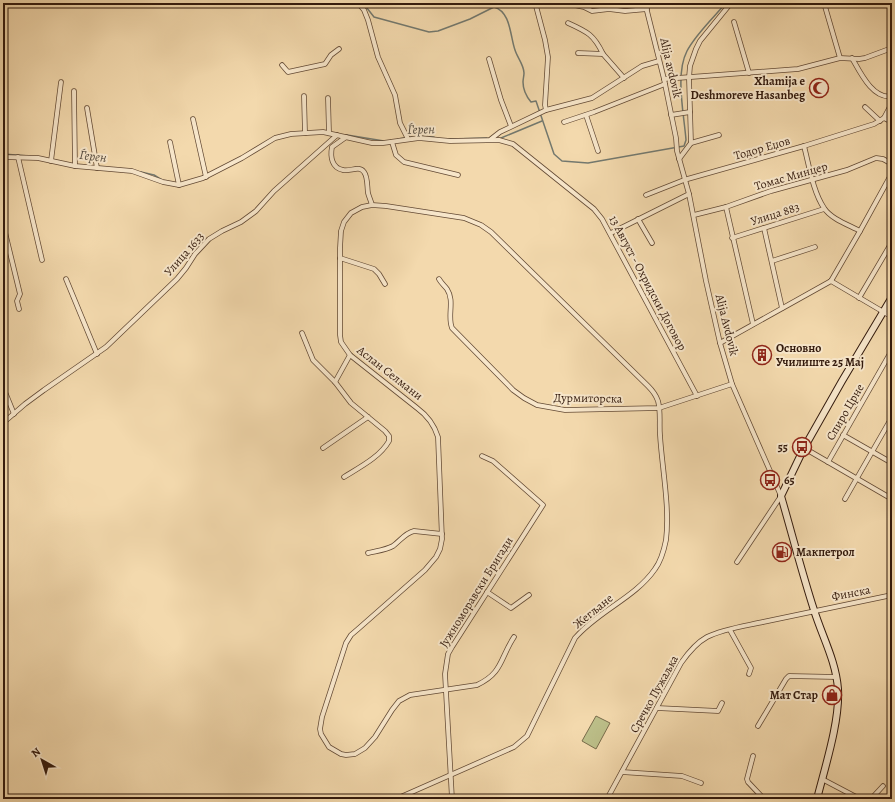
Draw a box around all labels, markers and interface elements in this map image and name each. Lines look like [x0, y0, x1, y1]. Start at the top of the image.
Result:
street label: Alija avdovik [656, 35, 686, 100]
place label: Xhamija e Deshmoreve Hasanbeg [690, 73, 806, 103]
mosque icon: Xhamija e Deshmoreve Hasanbeg [808, 77, 830, 99]
water label: Ѓерен [407, 120, 435, 138]
street label: Тодор Еџов [732, 132, 792, 164]
water label: Ѓерен [78, 146, 108, 166]
street label: Томас Минцер [752, 158, 830, 194]
street label: Улица 883 [749, 199, 801, 229]
street label: 13 Август - Охридски Договор [606, 213, 690, 353]
street label: Улица 1633 [160, 229, 208, 279]
street label: Alija Avdovik [711, 292, 742, 357]
place label: Основно Училиште 25 Мај [776, 340, 864, 370]
street label: Аслан Селмани [353, 342, 426, 404]
building icon: Основно Училиште 25 Мај [751, 344, 773, 366]
street label: Спиро Црне [822, 381, 868, 443]
street label: Дурмиторска [553, 389, 623, 407]
bus stop icon: 55 [791, 436, 813, 458]
place label: 55 [778, 439, 788, 455]
bus stop icon: 65 [759, 469, 781, 491]
place label: 65 [784, 472, 795, 488]
street label: Јужноморавски Бригади [435, 534, 517, 650]
fuel station icon: Макпетрол [771, 541, 793, 563]
place label: Макпетрол [796, 544, 855, 560]
street label: Финска [830, 581, 872, 605]
street label: Жегљане [570, 590, 616, 632]
street label: Сречко Пужаљка [626, 652, 682, 736]
shop icon: Мат Стар [821, 684, 843, 706]
place label: Мат Стар [770, 687, 819, 703]
north arrow [22, 740, 62, 780]
text: N [28, 744, 44, 761]

